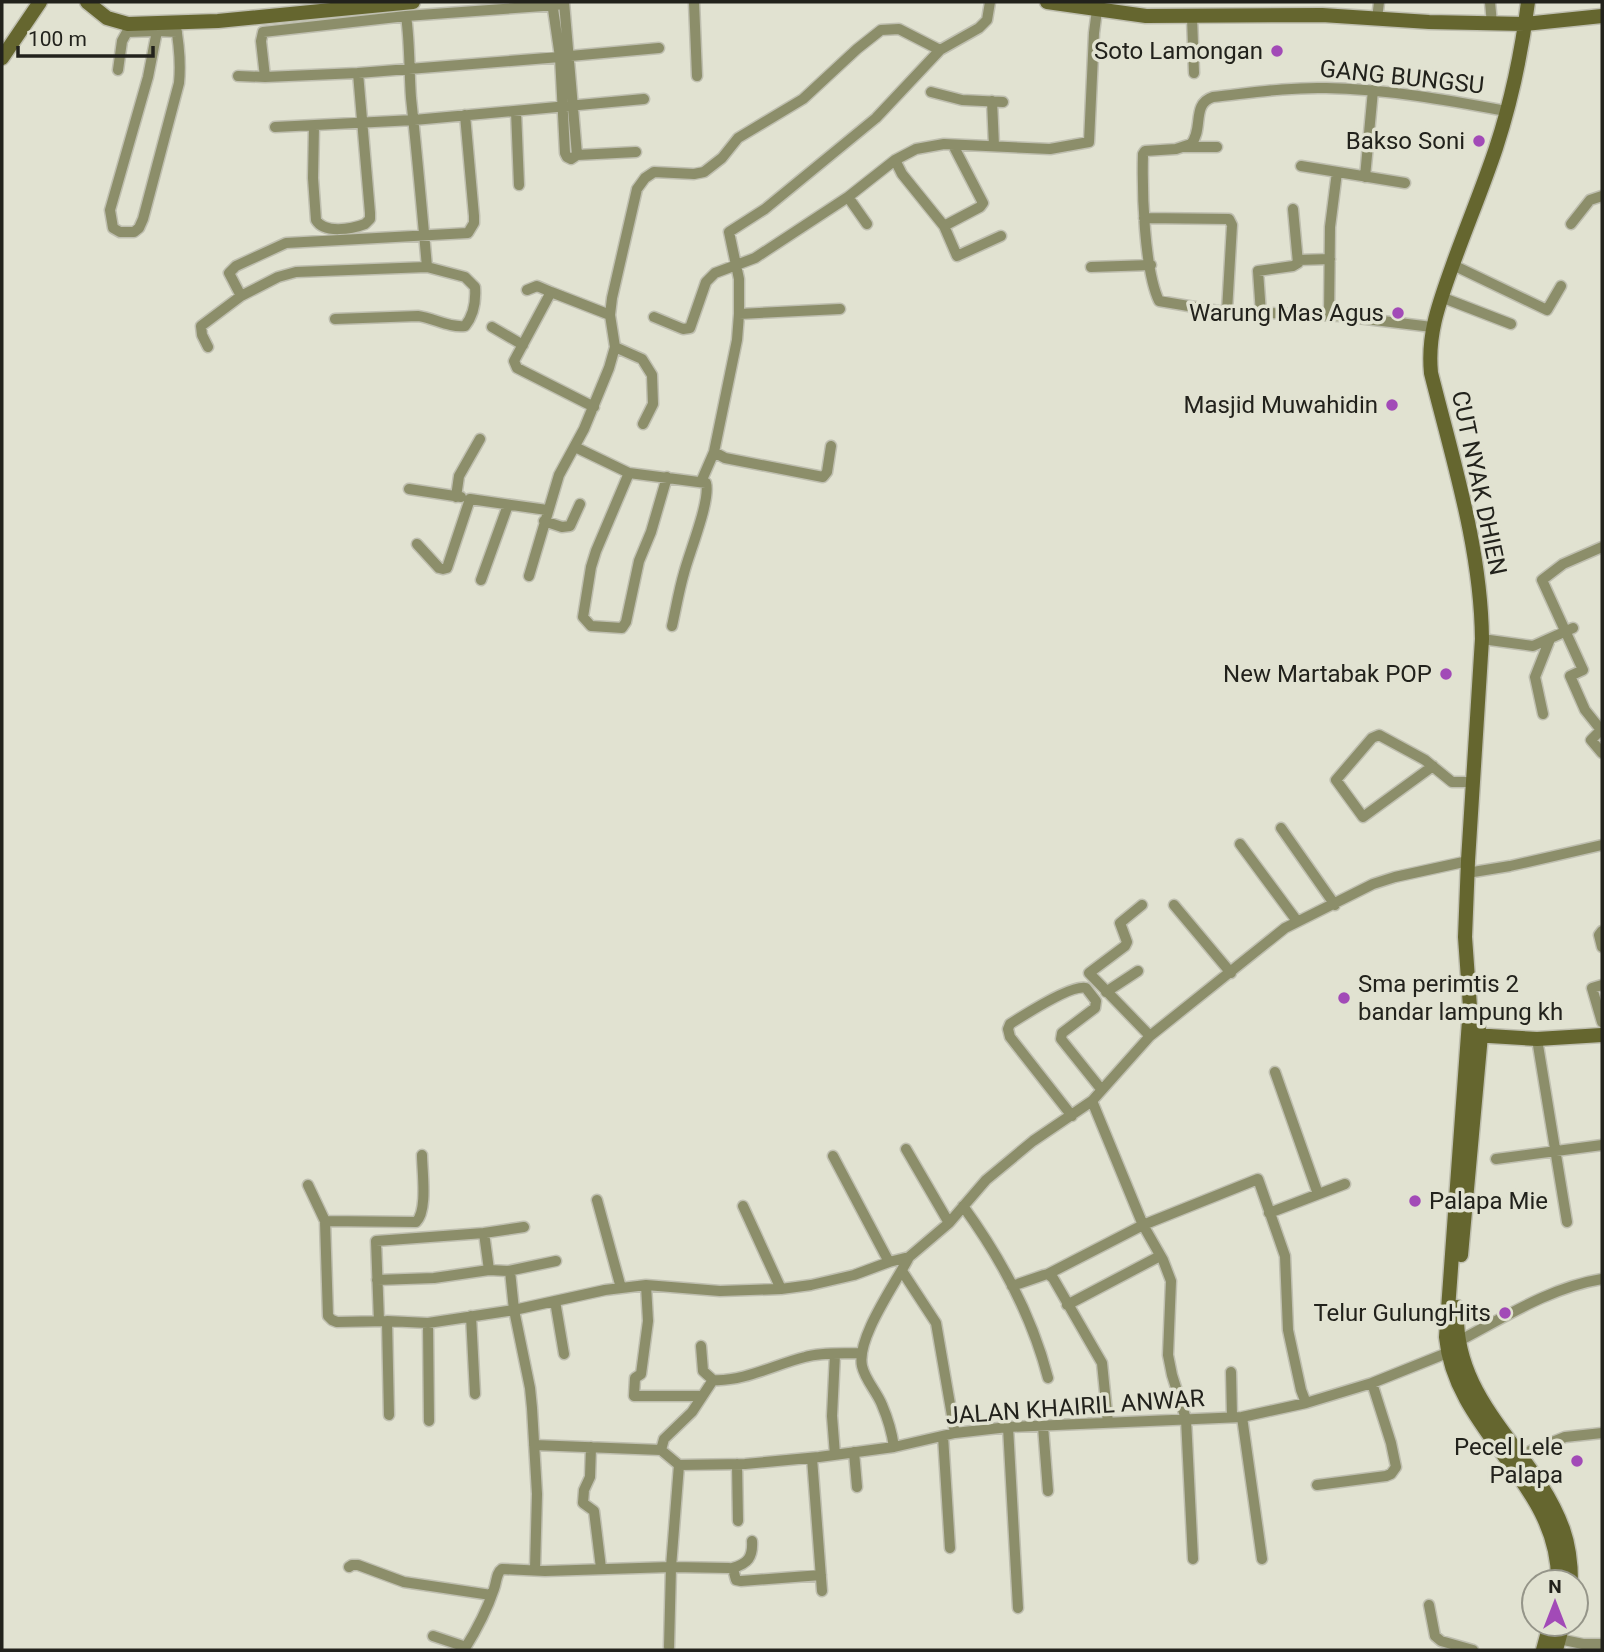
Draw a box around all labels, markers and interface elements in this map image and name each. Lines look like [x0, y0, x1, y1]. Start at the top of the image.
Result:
scale bar [18, 14, 152, 58]
text: 100 m [28, 27, 87, 51]
place label: Soto Lamongan [1094, 37, 1263, 65]
marker: Soto Lamongan [1269, 43, 1285, 59]
street label: GANG BUNGSU [1318, 54, 1486, 100]
place label: Bakso Soni [1346, 127, 1465, 155]
marker: Bakso Soni [1471, 133, 1487, 149]
place label: Warung Mas Agus [1189, 299, 1384, 327]
marker: Warung Mas Agus [1390, 305, 1406, 321]
street label: CUT NYAK DHIEN [1446, 388, 1512, 578]
place label: Masjid Muwahidin [1184, 391, 1378, 419]
marker: Masjid Muwahidin [1384, 397, 1400, 413]
place label: New Martabak POP [1223, 660, 1432, 688]
marker: New Martabak POP [1438, 666, 1454, 682]
place label: Sma perimtis 2 bandar lampung kh [1358, 970, 1563, 1026]
marker: Sma perimtis 2 bandar lampung kh [1336, 990, 1352, 1006]
place label: Palapa Mie [1429, 1187, 1548, 1215]
marker: Palapa Mie [1407, 1193, 1423, 1209]
place label: Telur GulungHits [1313, 1299, 1491, 1327]
marker: Telur GulungHits [1497, 1305, 1513, 1321]
street label: JALAN KHAIRIL ANWAR [945, 1384, 1206, 1430]
place label: Pecel Lele Palapa [1454, 1433, 1563, 1489]
marker: Pecel Lele Palapa [1569, 1453, 1585, 1469]
north arrow [1520, 1568, 1590, 1638]
text: N [1548, 1575, 1562, 1598]

